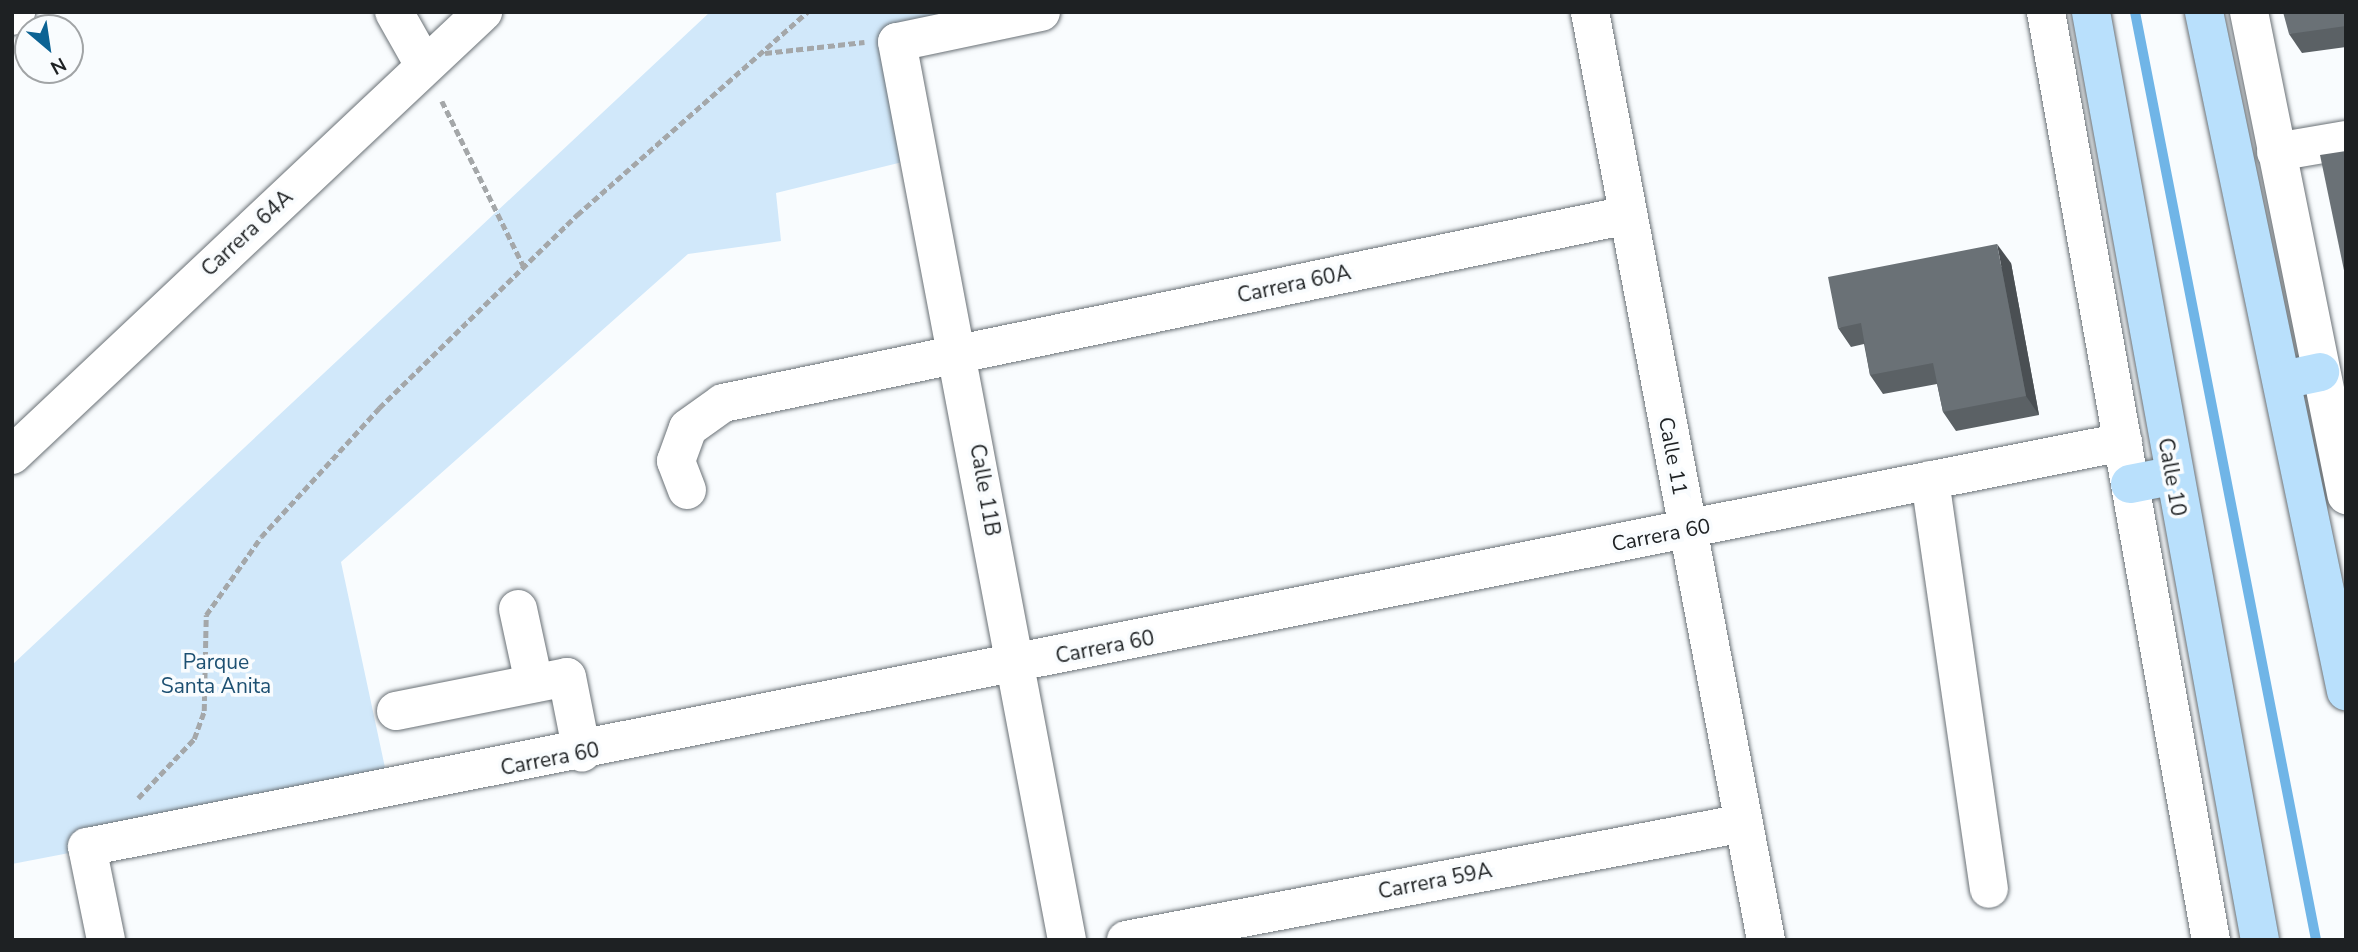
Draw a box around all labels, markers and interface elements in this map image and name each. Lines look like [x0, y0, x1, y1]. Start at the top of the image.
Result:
north arrow [14, 14, 84, 84]
text: N [46, 51, 71, 80]
street label: Carrera 64A [196, 184, 298, 282]
street label: Carrera 60A [1235, 260, 1353, 308]
street label: Calle 11 [1653, 415, 1693, 497]
street label: Calle 10 [2153, 436, 2191, 518]
street label: Calle 11B [964, 442, 1006, 538]
street label: Carrera 60 [1609, 513, 1713, 557]
street label: Carrera 60 [1053, 625, 1157, 669]
park label: Parque Santa Anita [161, 649, 271, 699]
street label: Carrera 60 [498, 737, 602, 781]
street label: Carrera 59A [1376, 858, 1494, 904]

